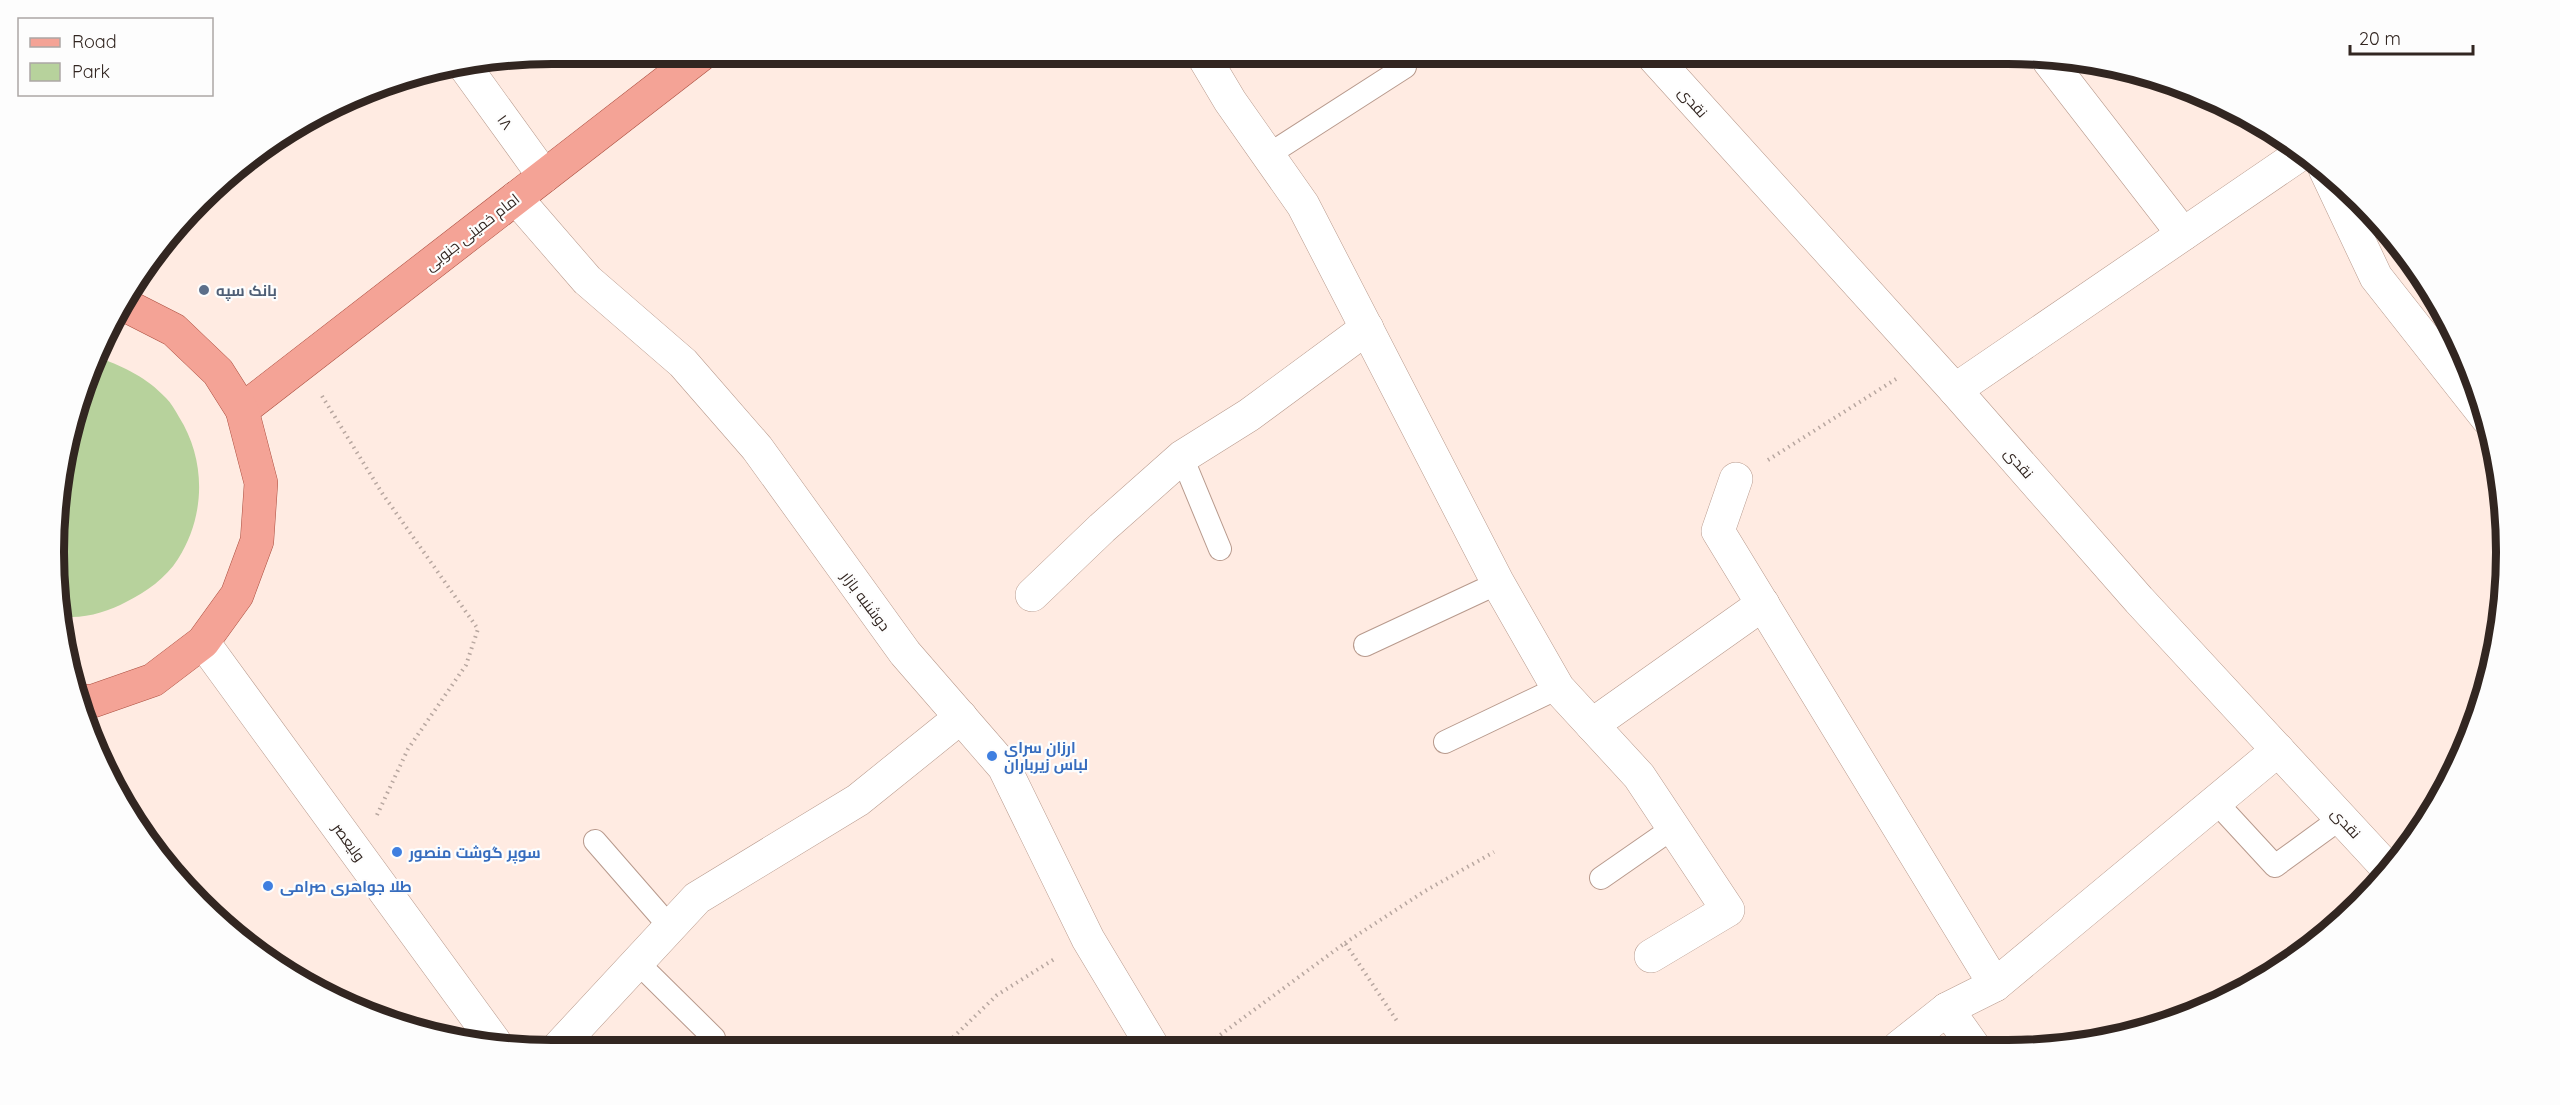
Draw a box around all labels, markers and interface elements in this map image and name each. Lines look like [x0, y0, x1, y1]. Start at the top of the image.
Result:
legend [18, 18, 213, 96]
scale bar [2350, 18, 2473, 56]
text: 20 m [2359, 27, 2401, 50]
text: Road [72, 30, 117, 53]
text: Park [72, 60, 110, 83]
street label: نقدی [1673, 83, 1712, 122]
street label: ۱۸ [493, 111, 517, 133]
street label: امام خمینی جنوبی [421, 189, 524, 276]
place label: بانک سپه [216, 281, 277, 301]
marker: بانک سپه [197, 283, 211, 297]
street label: نقدی [2000, 444, 2038, 483]
street label: دوشنبه بازار [837, 567, 895, 635]
place label: ارزان سرای لباس زیرباران [1004, 738, 1088, 774]
marker: ارزان سرای لباس زیرباران [985, 749, 999, 763]
street label: نقدی [2326, 804, 2365, 843]
street label: ولیعصر [328, 818, 369, 865]
place label: سوپر گوشت منصور [408, 843, 541, 864]
marker: سوپر گوشت منصور [390, 845, 404, 859]
place label: طلا جواهری صرامی [280, 877, 412, 896]
marker: طلا جواهری صرامی [261, 879, 275, 893]

